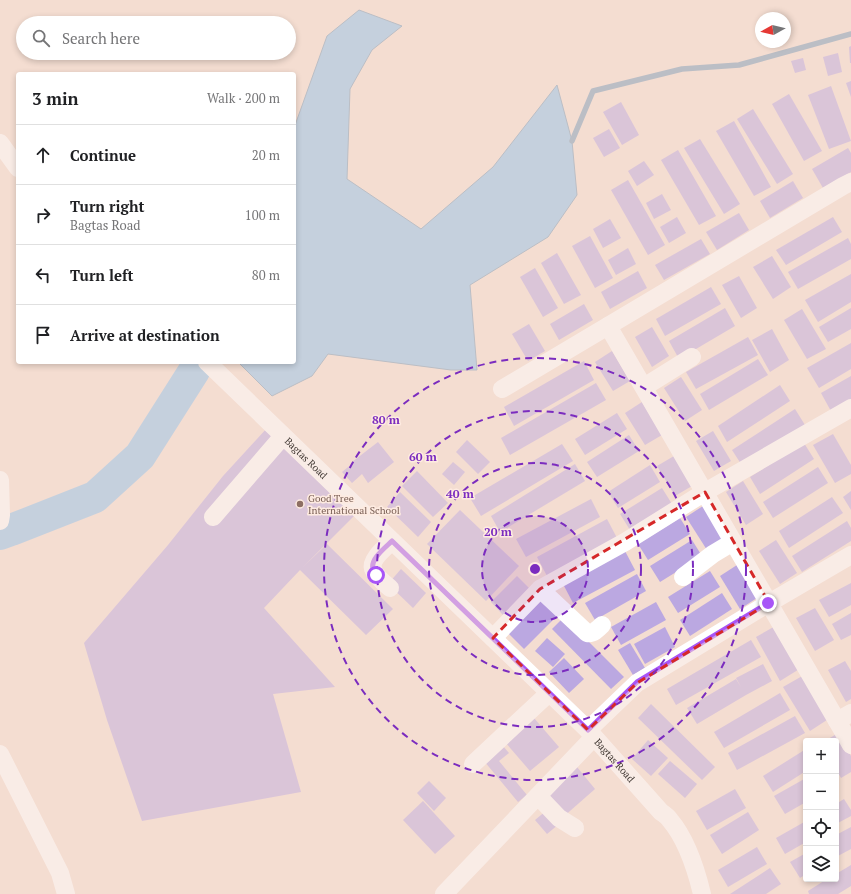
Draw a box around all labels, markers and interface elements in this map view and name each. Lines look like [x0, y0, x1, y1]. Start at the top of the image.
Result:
north arrow [755, 12, 791, 48]
search box [16, 16, 296, 60]
icon: search [30, 27, 52, 49]
text: Search here [62, 28, 140, 48]
text: 3 min [32, 87, 79, 110]
text: Walk · 200 m [207, 89, 280, 107]
icon: ahead [32, 144, 54, 166]
text: Continue [70, 145, 136, 165]
text: 20 m [252, 146, 280, 164]
text: Turn right [70, 196, 145, 216]
icon: right [32, 204, 54, 226]
text: 100 m [245, 206, 280, 224]
text: Bagtas Road [70, 216, 141, 234]
icon: left [32, 264, 54, 286]
text: Turn left [70, 265, 134, 285]
text: 80 m [252, 266, 280, 284]
icon: arrive [32, 324, 54, 346]
text: Arrive at destination [70, 325, 220, 345]
text: 80 m [372, 412, 400, 427]
street label: Bagtas Road [282, 434, 331, 482]
text: 60 m [409, 449, 437, 464]
text: 40 m [446, 486, 474, 501]
place label: Good Tree International School [308, 492, 400, 517]
marker: Good Tree International School [295, 499, 305, 509]
text: 20 m [484, 524, 512, 539]
centre of rings [528, 562, 542, 576]
route start [367, 566, 385, 584]
route end [759, 594, 777, 612]
street label: Bagtas Road [592, 735, 638, 785]
map controls [803, 738, 839, 882]
button: + [803, 738, 839, 774]
button: − [803, 774, 839, 810]
button: locate [803, 810, 839, 846]
button: layers [803, 846, 839, 882]

